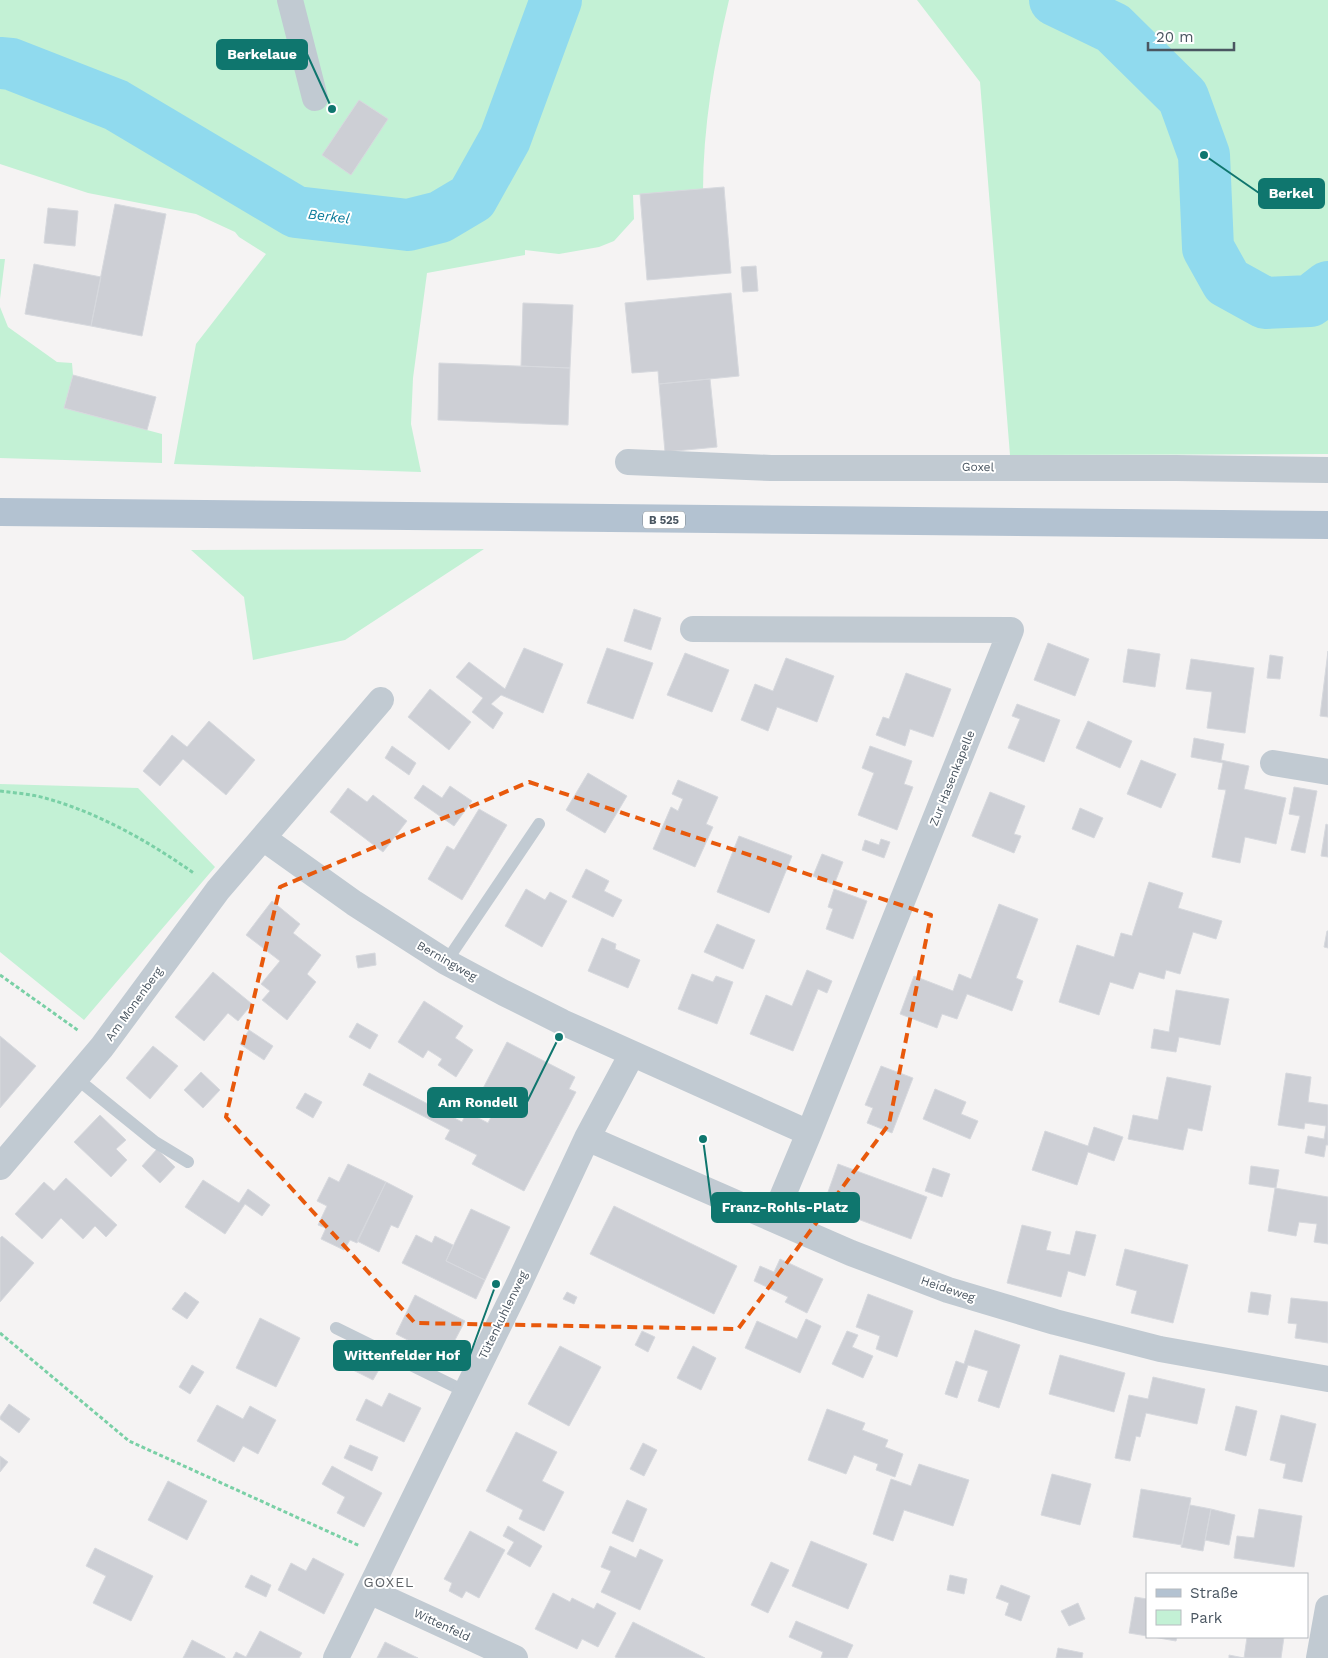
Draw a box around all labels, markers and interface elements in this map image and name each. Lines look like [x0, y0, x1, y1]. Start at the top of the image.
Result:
scale bar [1148, 20, 1234, 52]
text: 20 m [1156, 28, 1194, 46]
callout: Berkelaue [217, 40, 307, 69]
text: Berkelaue [227, 46, 297, 62]
callout: Berkel [1259, 179, 1324, 208]
text: Berkel [1269, 185, 1314, 201]
water label: Berkel [307, 205, 351, 227]
street label: Goxel [962, 460, 995, 474]
road number: B 525 [643, 512, 685, 528]
street label: Zur Hasenkapelle [926, 728, 978, 828]
street label: Berningweg [414, 938, 480, 984]
street label: Am Monenberg [102, 964, 166, 1044]
callout: Am Rondell [428, 1088, 527, 1117]
text: Am Rondell [438, 1094, 518, 1110]
callout: Franz-Rohls-Platz [712, 1193, 859, 1222]
text: Franz-Rohls-Platz [722, 1199, 848, 1215]
street label: Tütenkuhlenweg [476, 1268, 531, 1361]
street label: Heideweg [919, 1273, 977, 1305]
callout: Wittenfelder Hof [334, 1341, 470, 1370]
text: Wittenfelder Hof [344, 1347, 460, 1363]
legend [1146, 1573, 1308, 1638]
district label: GOXEL [364, 1574, 414, 1590]
text: Straße [1190, 1584, 1238, 1602]
street label: Wittenfeld [411, 1606, 473, 1644]
text: Park [1190, 1609, 1223, 1627]

